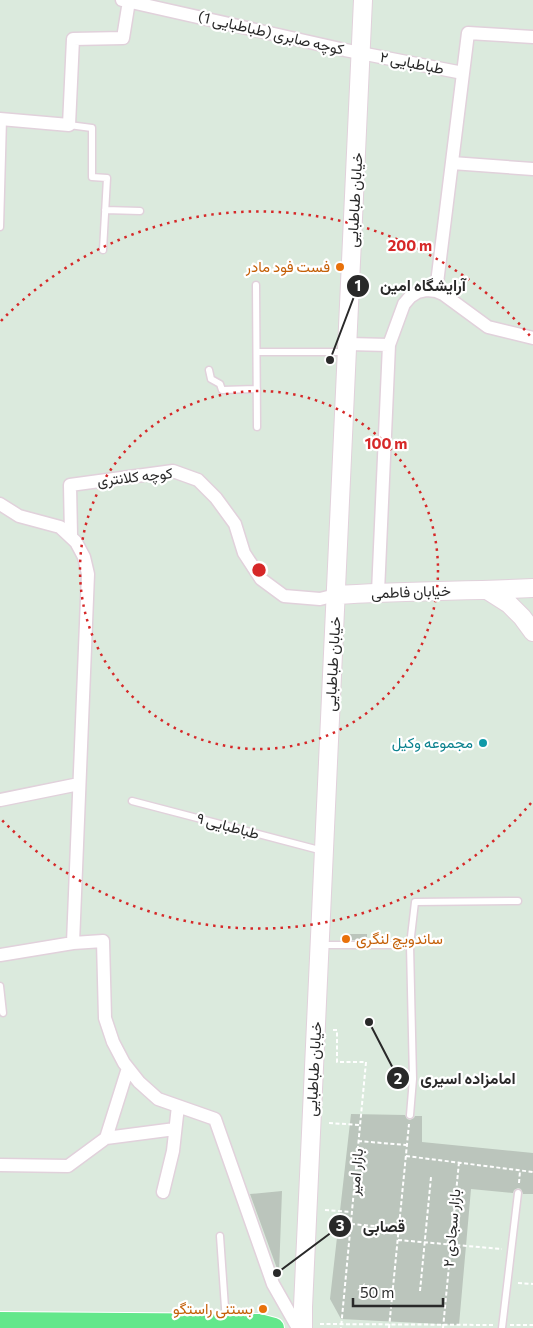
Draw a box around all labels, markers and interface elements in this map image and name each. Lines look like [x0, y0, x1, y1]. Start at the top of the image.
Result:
street label: کوچه صابری (طباطبایی 1) [196, 6, 346, 60]
street label: طباطبایی ۲ [378, 47, 446, 79]
street label: خیابان طباطبایی [343, 152, 367, 248]
text: 200 m [388, 236, 432, 254]
place label: فست فود مادر [245, 257, 330, 276]
marker: فست فود مادر [334, 261, 346, 273]
callout: آرایشگاه امین [346, 270, 476, 301]
text: آرایشگاه امین [380, 275, 468, 296]
text: 1 [355, 276, 361, 294]
text: 100 m [365, 434, 407, 452]
street label: کوچه کلانتری [96, 463, 174, 491]
centre of rings [250, 561, 268, 579]
street label: خیابان فاطمی [371, 581, 451, 603]
street label: خیابان طباطبایی [321, 616, 345, 712]
place label: مجموعه وکیل [392, 733, 473, 752]
marker: مجموعه وکیل [477, 737, 489, 749]
street label: طباطبایی ۹ [194, 808, 262, 844]
place label: ساندویچ لنگری [356, 929, 443, 950]
marker: ساندویچ لنگری [340, 933, 352, 945]
street label: خیابان طباطبایی [302, 1021, 326, 1117]
callout: امامزاده اسیری [385, 1063, 525, 1094]
text: امامزاده اسیری [420, 1068, 516, 1089]
text: 2 [394, 1069, 402, 1087]
street label: بازار امیر [344, 1148, 367, 1197]
street label: بازار سجادی ۲ [439, 1188, 465, 1268]
callout: قصابی [328, 1211, 415, 1242]
text: 3 [336, 1216, 345, 1234]
text: قصابی [363, 1216, 405, 1236]
scale bar [353, 1276, 443, 1308]
text: 50 m [360, 1283, 394, 1301]
place label: بستنی راستگو [173, 1299, 253, 1319]
marker: بستنی راستگو [257, 1303, 269, 1315]

